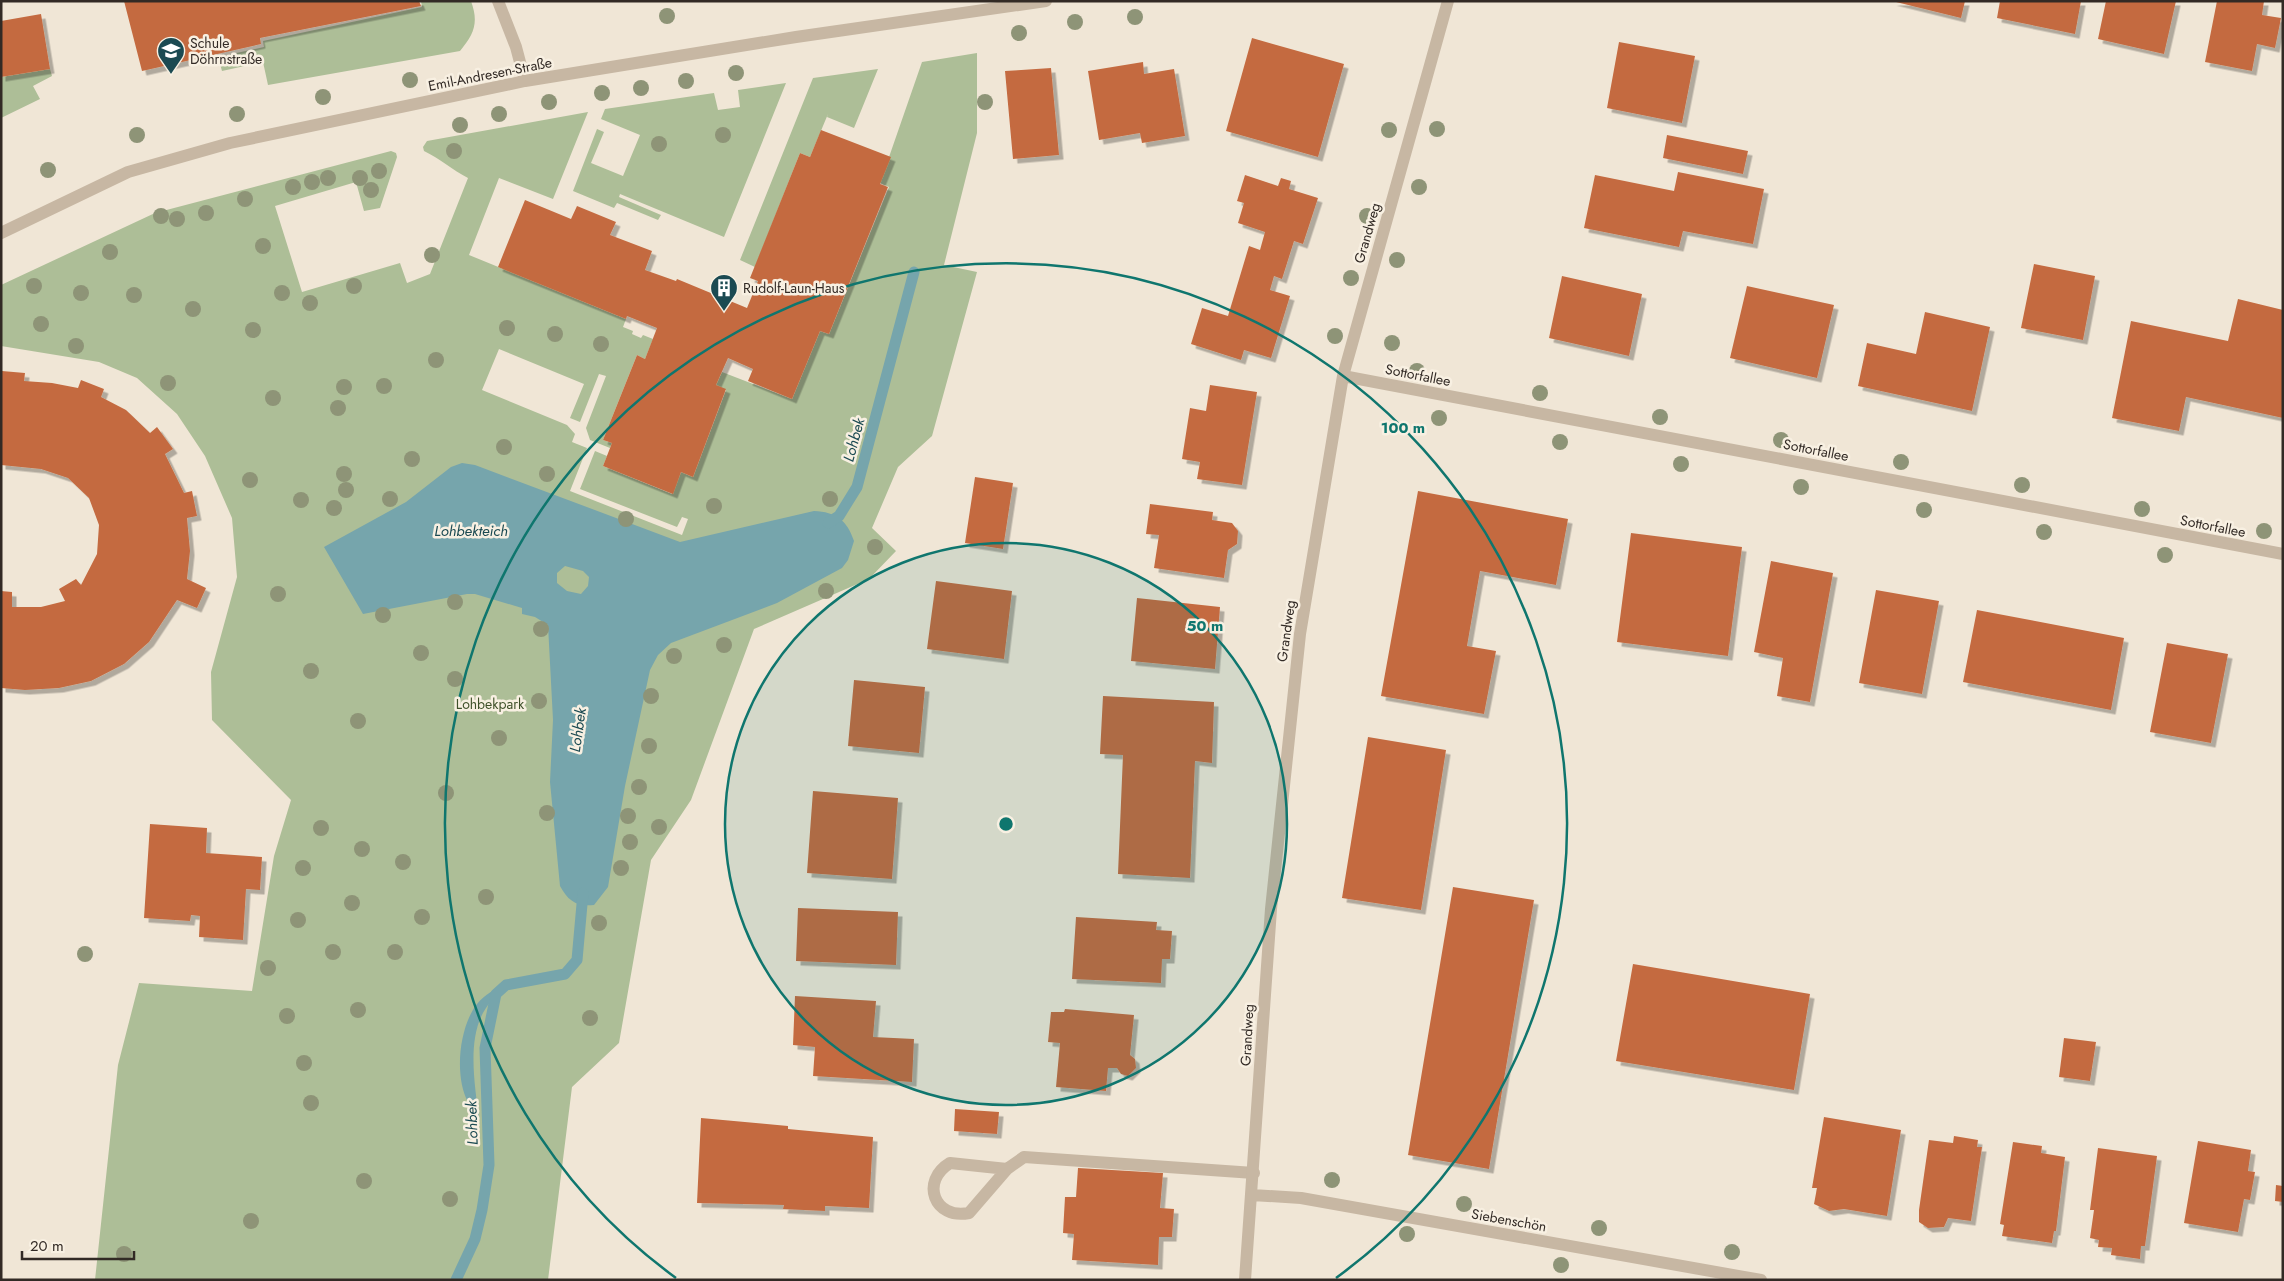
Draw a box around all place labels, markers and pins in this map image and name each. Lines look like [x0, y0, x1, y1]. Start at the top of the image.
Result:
place label: Schule Döhrnstraße [190, 33, 262, 69]
school or university icon: Schule Döhrnstraße [156, 36, 186, 75]
building icon: Rudolf-Laun-Haus [709, 273, 739, 312]
place label: Rudolf-Laun-Haus [743, 278, 845, 298]
centre of rings [997, 815, 1015, 833]

